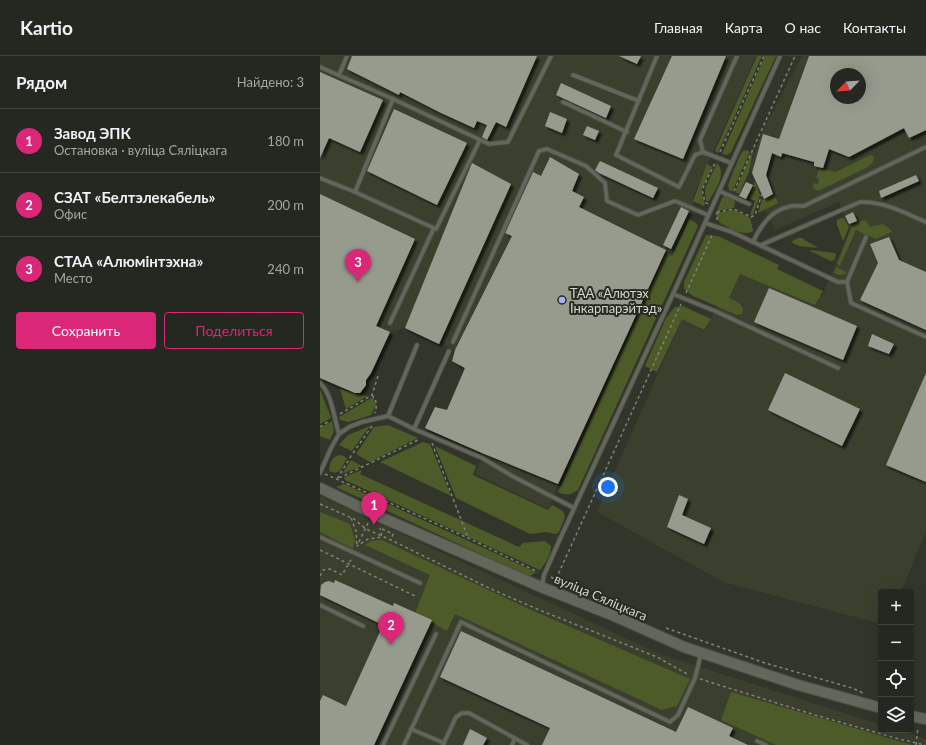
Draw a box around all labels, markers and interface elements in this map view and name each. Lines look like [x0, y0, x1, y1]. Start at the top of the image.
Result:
text: Kartio [20, 16, 73, 39]
text: Главная [654, 19, 703, 36]
text: Карта [725, 19, 763, 36]
text: О нас [785, 19, 821, 36]
text: Контакты [843, 19, 906, 36]
north arrow [830, 68, 866, 104]
text: Рядом [16, 72, 67, 93]
text: Найдено: 3 [237, 74, 304, 90]
text: Завод ЭПК [54, 124, 131, 142]
text: 1 [25, 133, 33, 149]
text: 180 m [267, 133, 304, 149]
text: Остановка · вуліца Сяліцкага [54, 142, 227, 158]
text: СЗАТ «Белтэлекабель» [54, 188, 215, 206]
text: 2 [25, 197, 33, 213]
text: 200 m [267, 197, 304, 213]
text: Офис [54, 206, 87, 222]
pin: 3 [345, 249, 371, 282]
text: СТАА «Алюмінтэхна» [54, 252, 203, 270]
text: 3 [25, 261, 33, 277]
text: 240 m [267, 261, 304, 277]
text: Место [54, 270, 93, 286]
place label: ТАА «Алютэх Інкарпарэйтэд» [570, 285, 662, 316]
marker: ТАА «Алютэх Інкарпарэйтэд» [557, 295, 567, 305]
button: Сохранить [16, 312, 156, 349]
button: Поделиться [164, 312, 304, 349]
your location [598, 477, 618, 497]
pin: 1 [361, 492, 387, 525]
street label: вуліца Сяліцкага [552, 570, 650, 624]
map controls [878, 589, 914, 733]
button: + [878, 589, 914, 625]
pin: 2 [378, 612, 404, 645]
button: − [878, 625, 914, 661]
button: locate [878, 661, 914, 697]
button: layers [878, 697, 914, 733]

